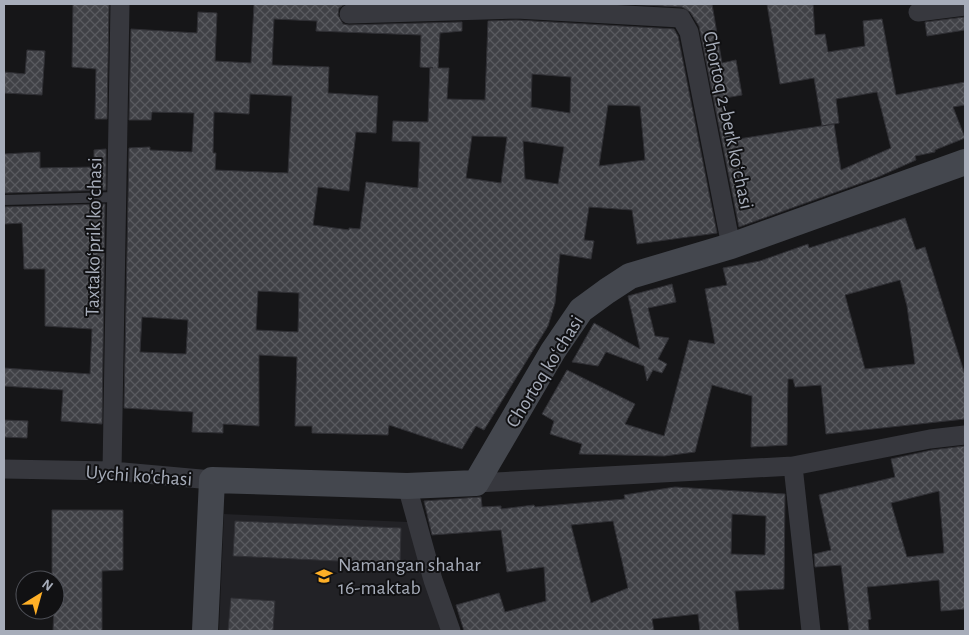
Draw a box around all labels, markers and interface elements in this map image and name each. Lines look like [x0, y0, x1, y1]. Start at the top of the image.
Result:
street label: Chortoq 2-berk koʻchasi [699, 29, 757, 211]
street label: Taxtakoʻprik koʻchasi [83, 157, 105, 317]
street label: Chortoq koʻchasi [502, 312, 587, 431]
street label: Uychi ko'chasi [85, 462, 193, 490]
place label: Namangan shahar 16-maktab [338, 555, 481, 598]
school or university icon: Namangan shahar 16-maktab [314, 566, 334, 586]
north arrow [15, 570, 65, 620]
text: N [39, 577, 55, 594]

